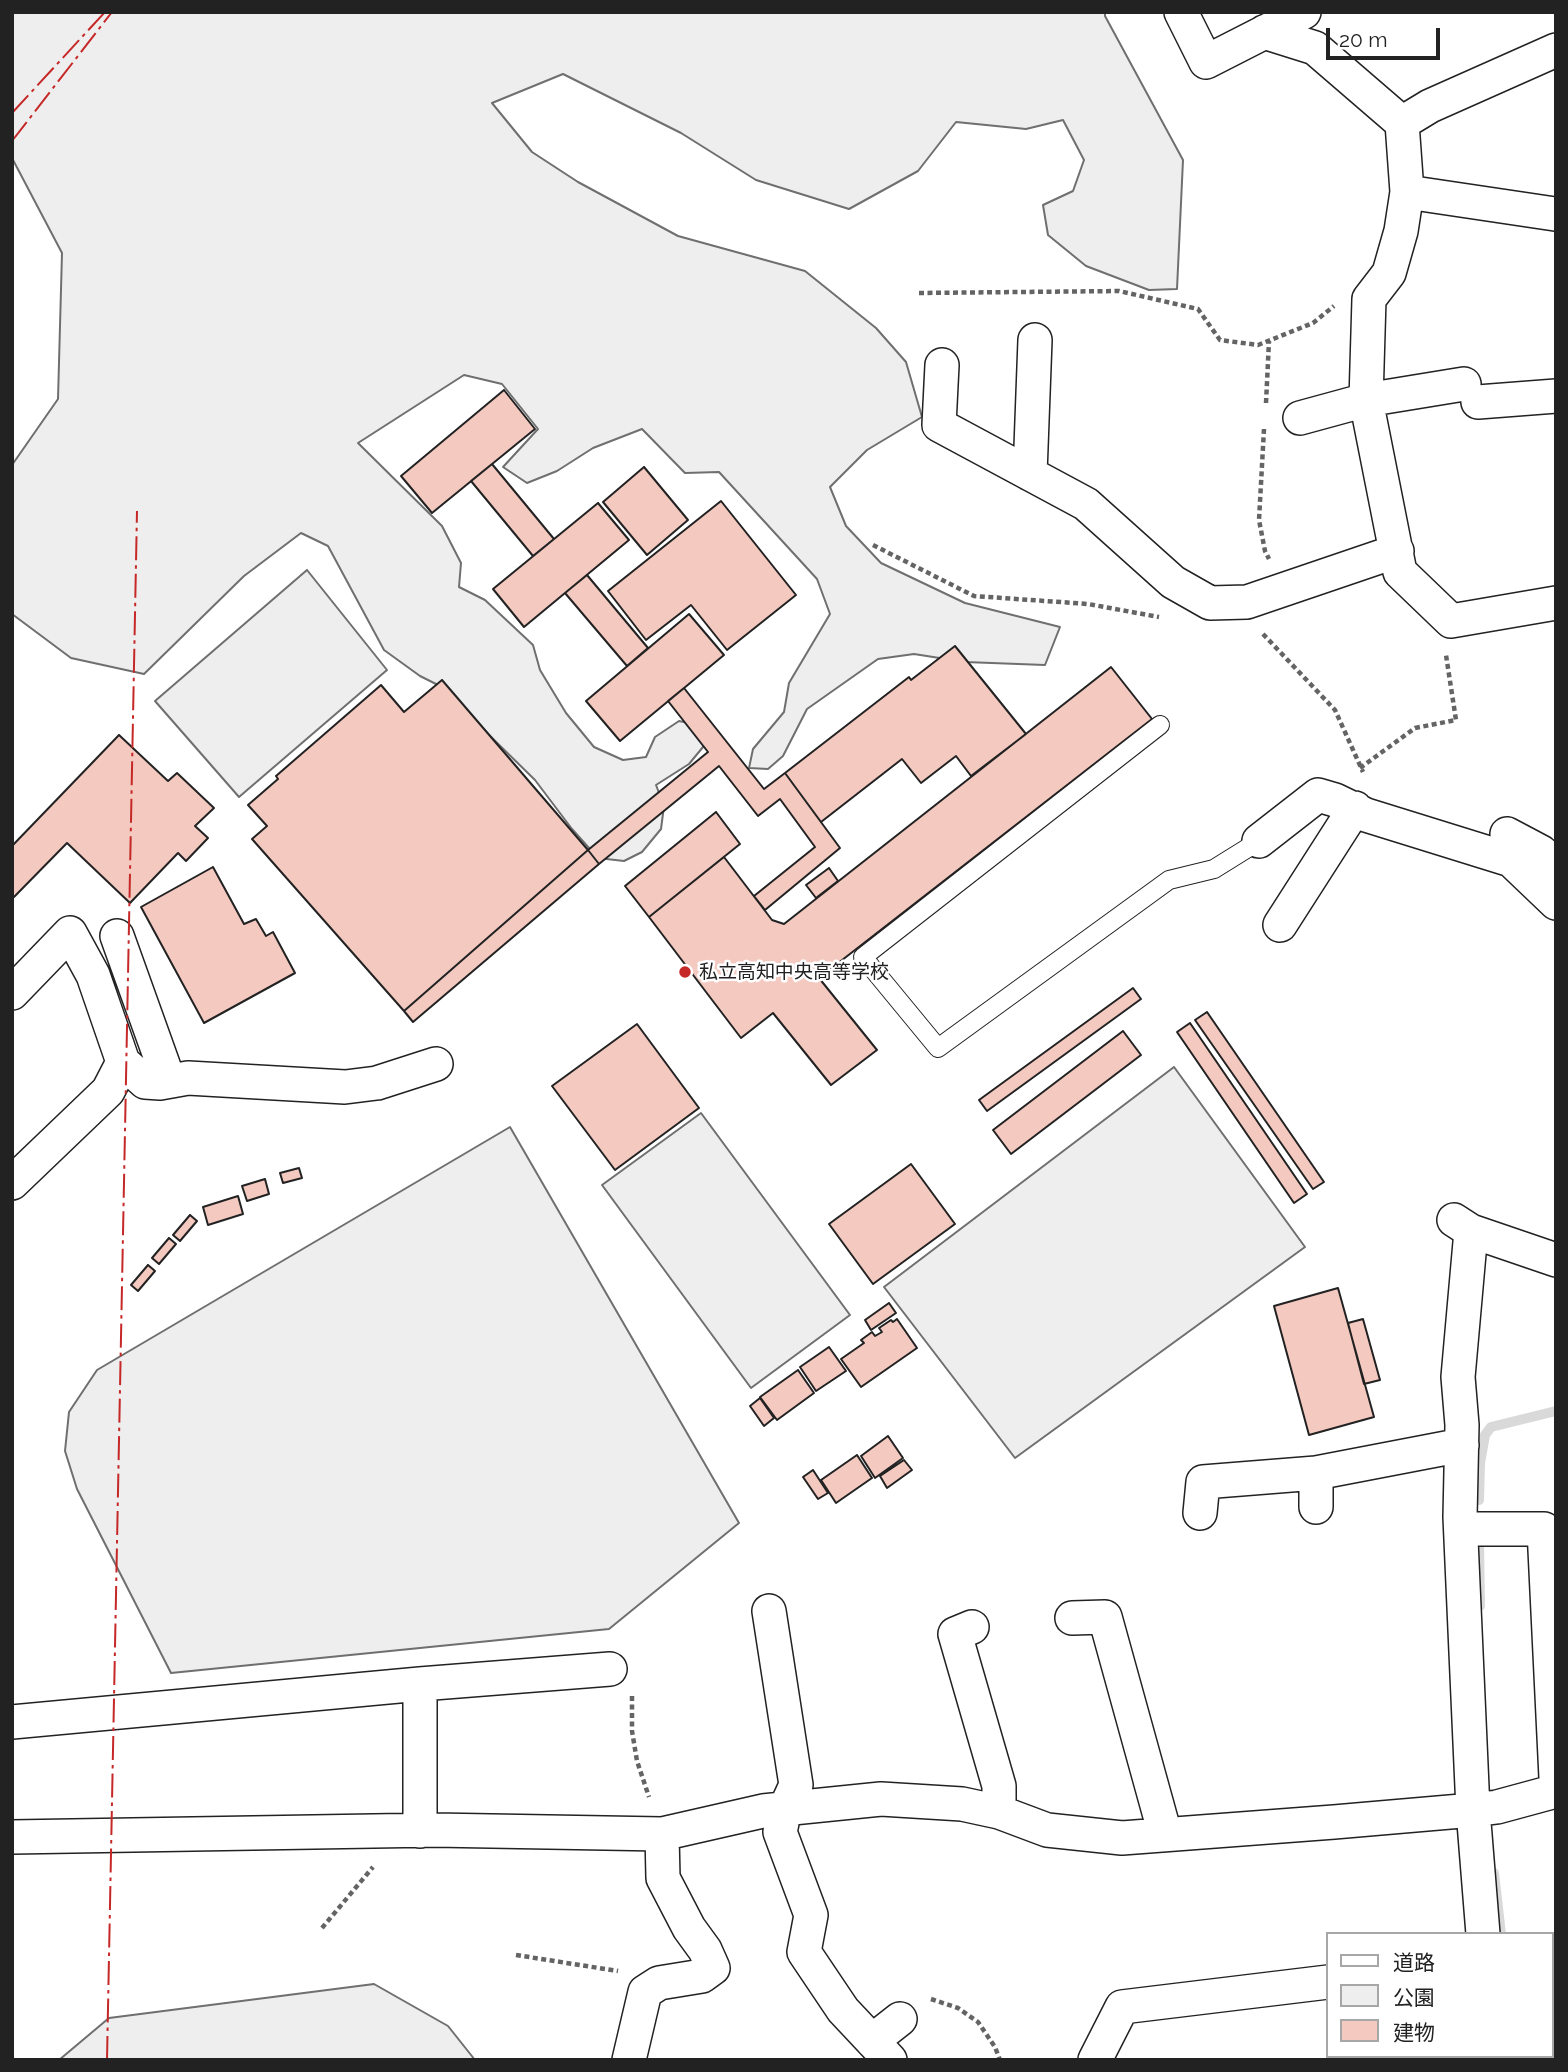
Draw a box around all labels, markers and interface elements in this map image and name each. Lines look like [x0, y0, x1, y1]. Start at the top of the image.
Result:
scale bar [1330, 14, 1444, 58]
text: 20 m [1339, 27, 1387, 52]
place label: 私立高知中央高等学校 [699, 961, 889, 983]
marker: 私立高知中央高等学校 [677, 964, 693, 980]
legend [1326, 1932, 1554, 2058]
text: 道路 [1393, 1950, 1435, 1975]
text: 公園 [1393, 1985, 1435, 2010]
text: 建物 [1393, 2020, 1435, 2045]

